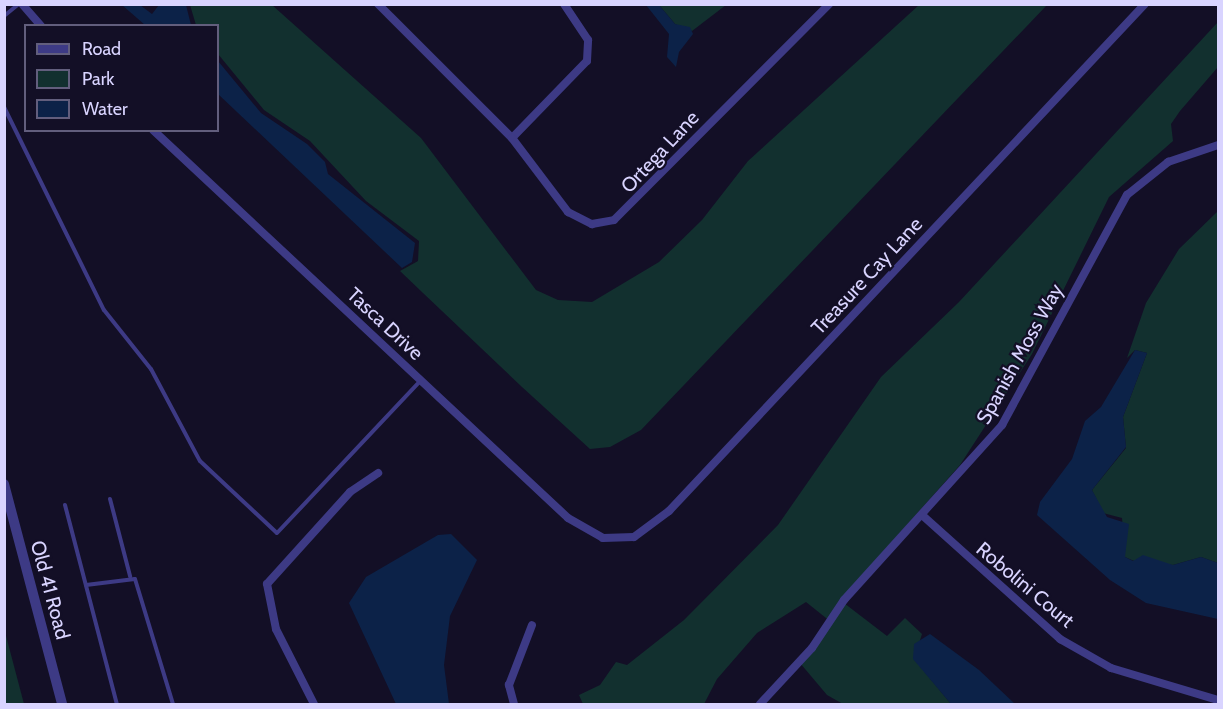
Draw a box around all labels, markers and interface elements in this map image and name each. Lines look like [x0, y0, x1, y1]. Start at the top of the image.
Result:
legend [24, 24, 219, 132]
text: Road [82, 38, 121, 60]
text: Park [82, 68, 114, 90]
text: Water [82, 98, 128, 120]
street label: Ortega Lane [616, 106, 704, 198]
street label: Treasure Cay Lane [807, 212, 927, 340]
street label: Spanish Moss Way [971, 280, 1069, 428]
street label: Tasca Drive [342, 283, 428, 365]
street label: Robolini Court [971, 537, 1079, 633]
street label: Old 41 Road [25, 538, 75, 642]

